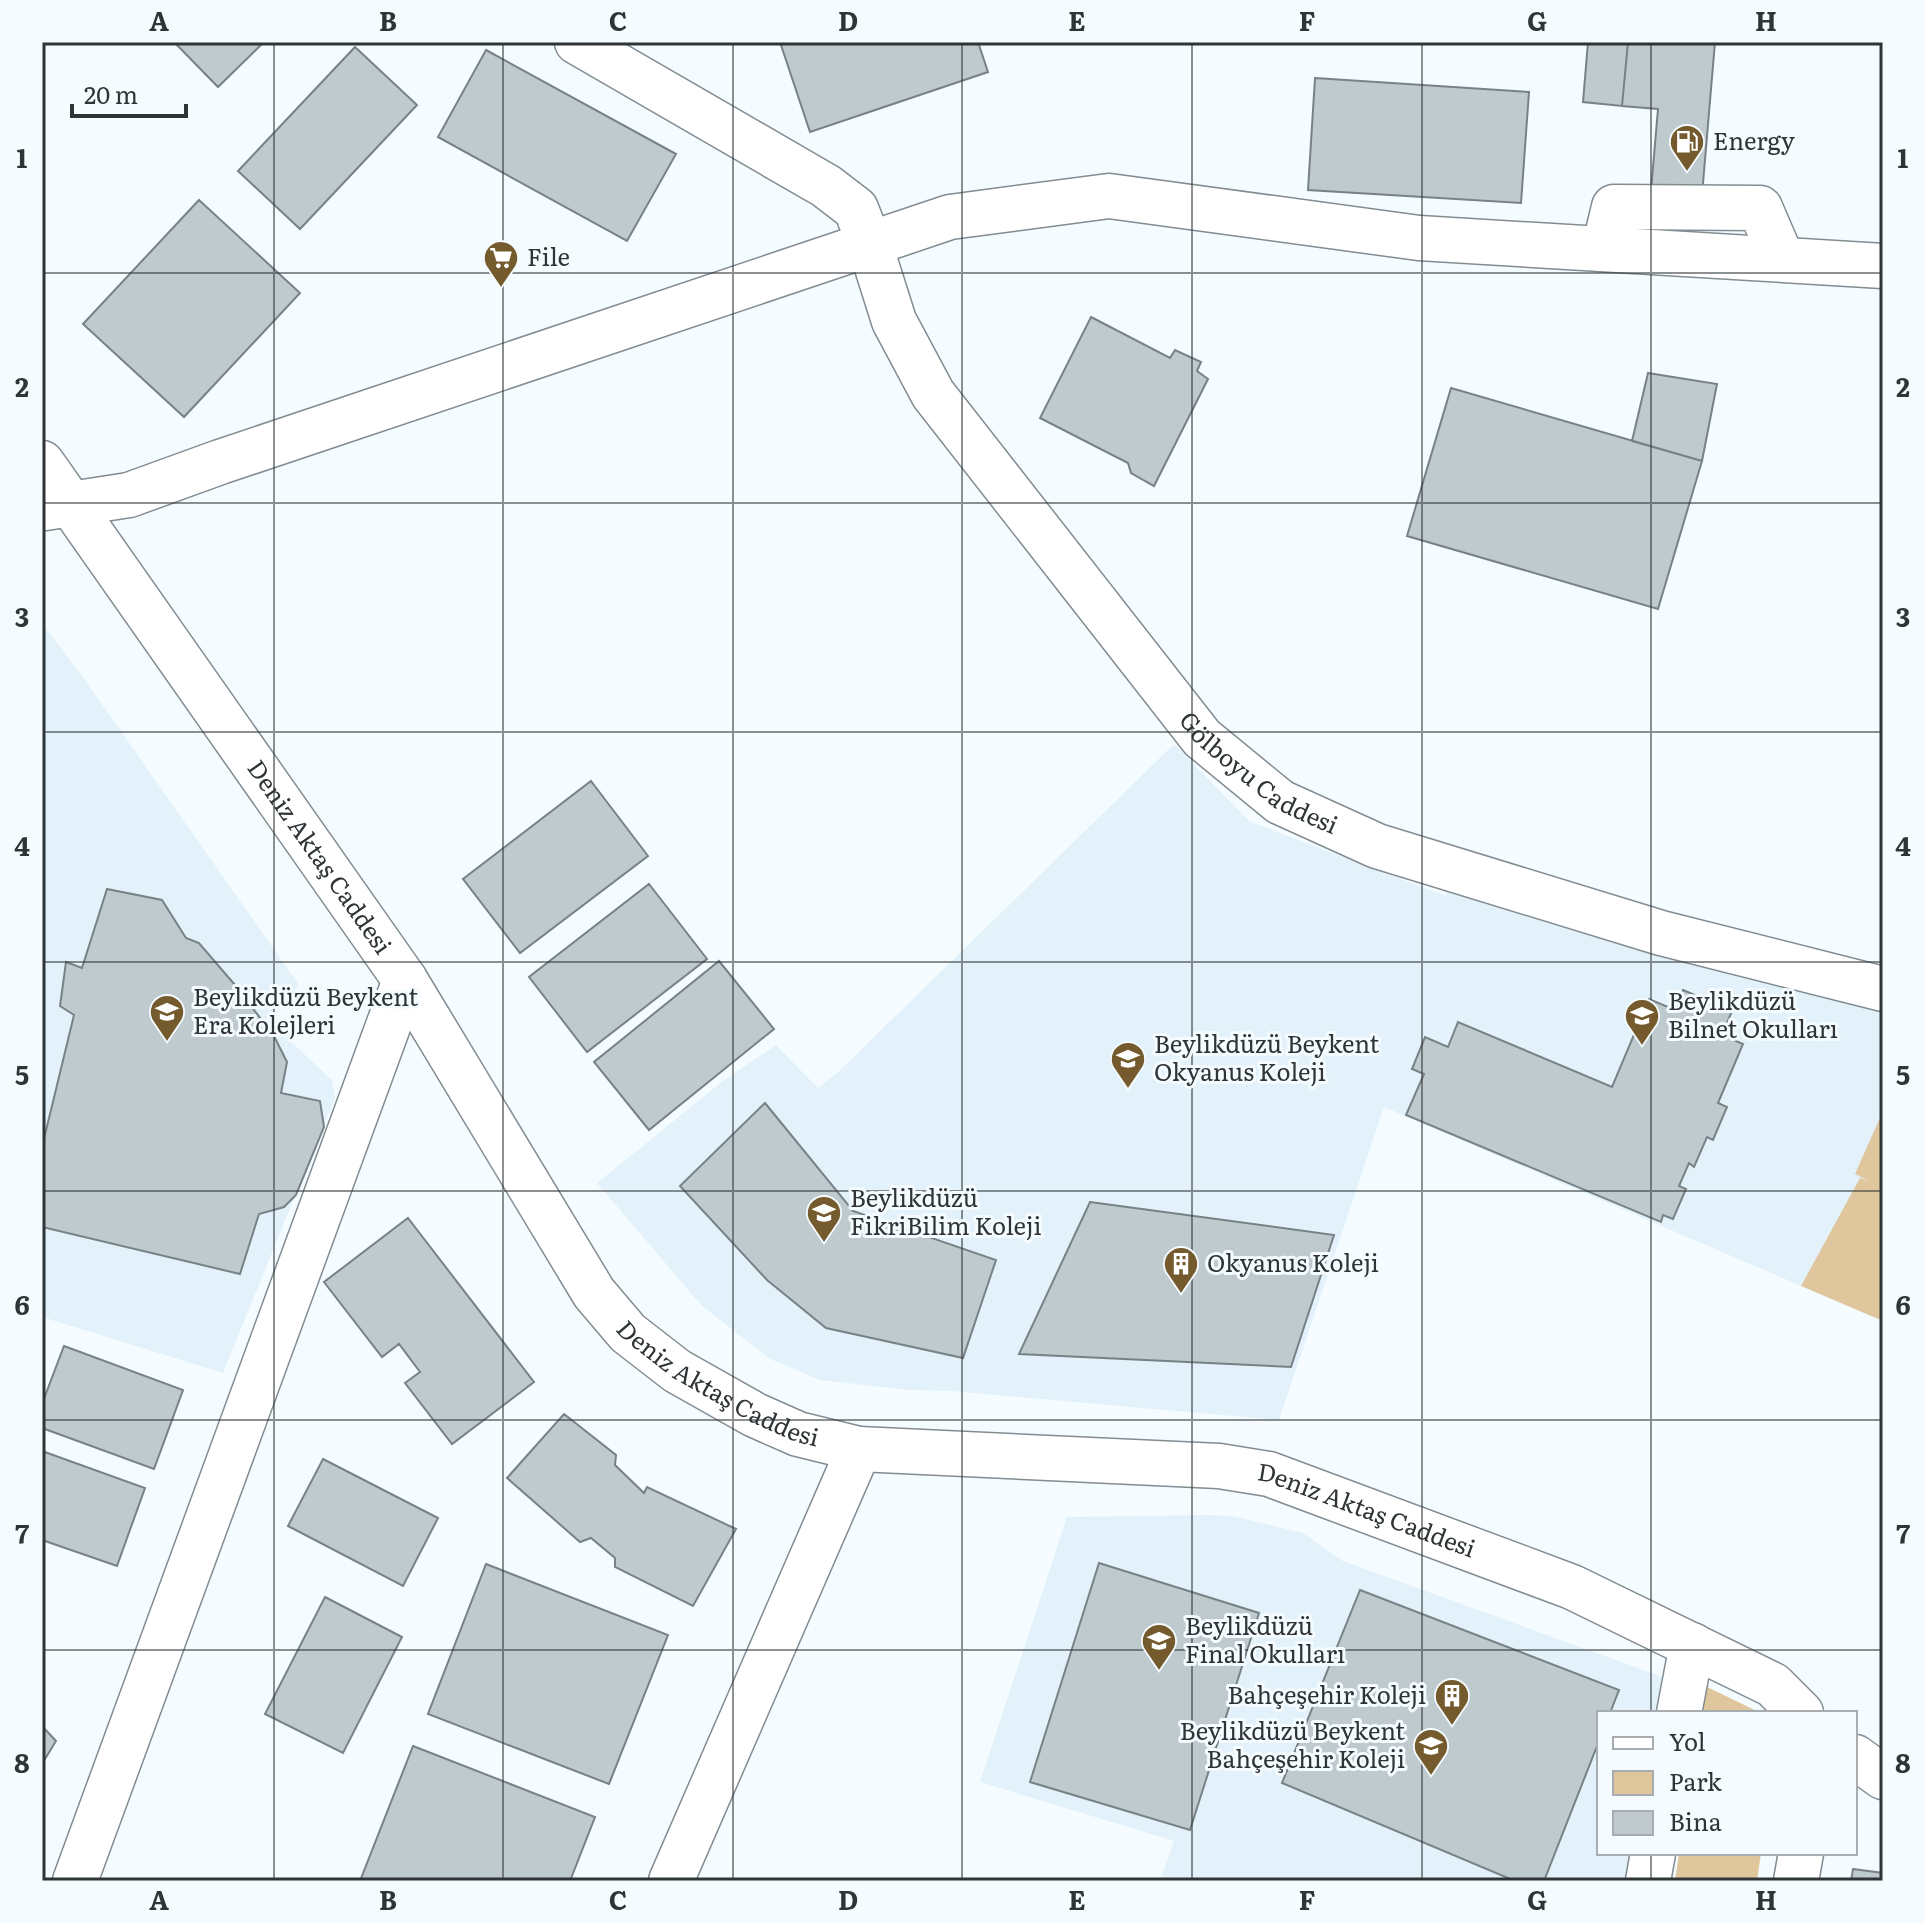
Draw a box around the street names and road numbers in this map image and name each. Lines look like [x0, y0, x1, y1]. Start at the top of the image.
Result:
street label: Gölboyu Caddesi [1172, 703, 1344, 841]
street label: Deniz Aktaş Caddesi [241, 752, 401, 960]
street label: Deniz Aktaş Caddesi [609, 1312, 823, 1454]
street label: Deniz Aktaş Caddesi [1255, 1452, 1481, 1565]

